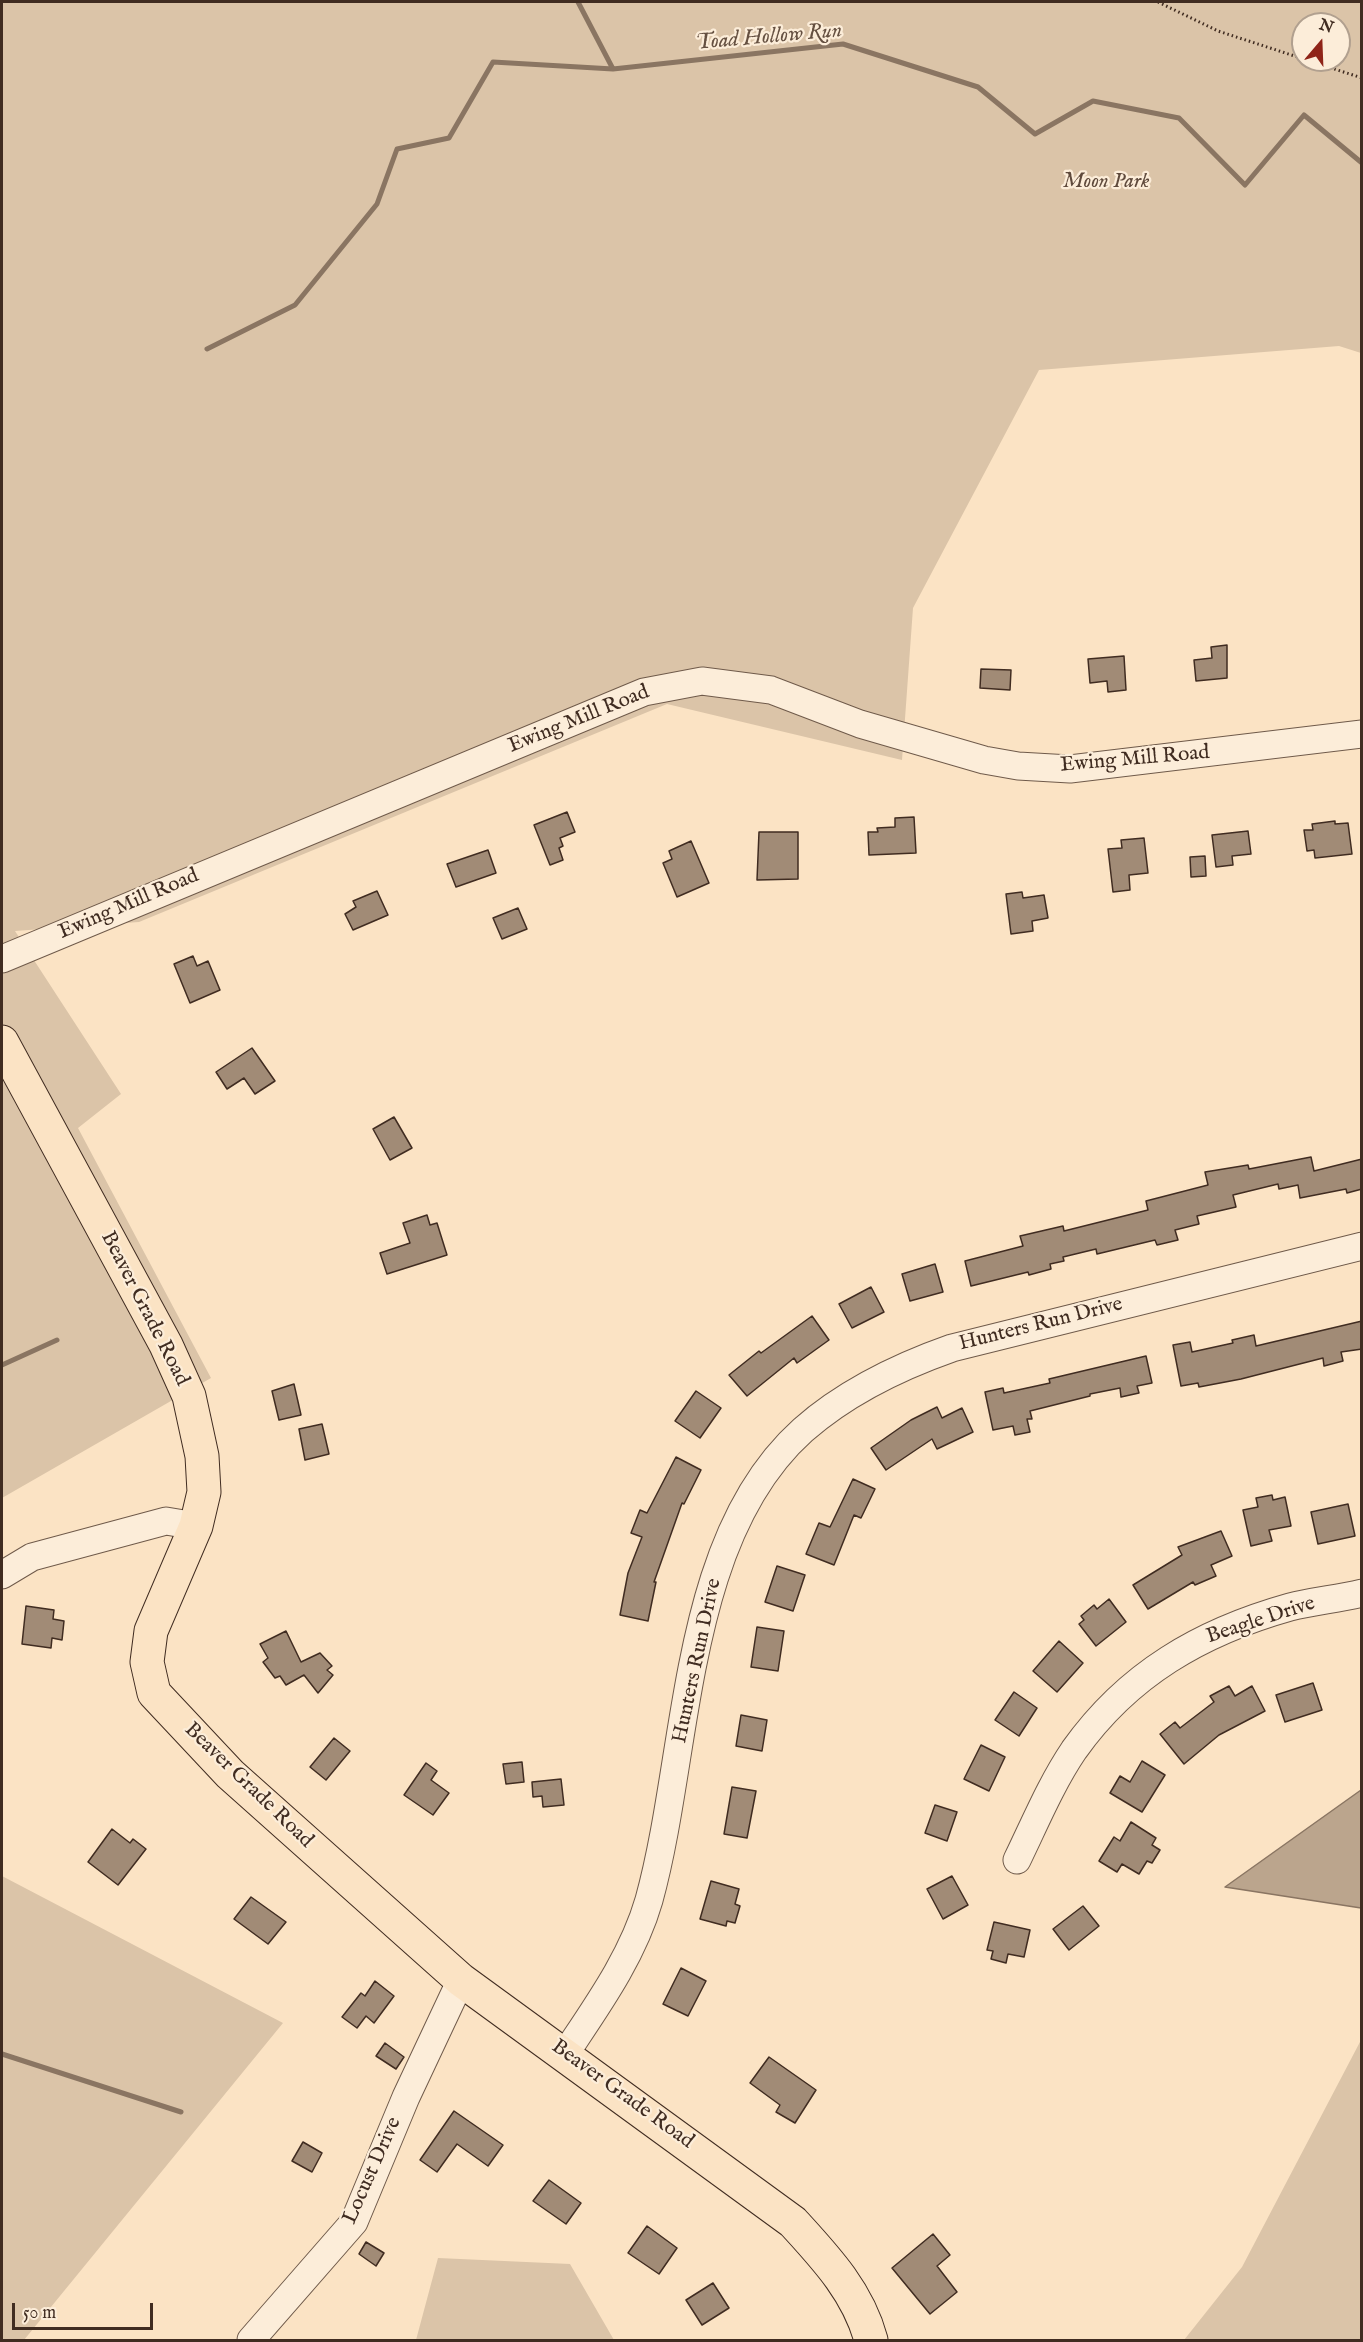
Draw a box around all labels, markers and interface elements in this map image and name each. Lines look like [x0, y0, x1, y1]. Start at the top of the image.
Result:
north arrow [1291, 12, 1351, 72]
text: N [1316, 15, 1336, 39]
water label: Toad Hollow Run [695, 18, 843, 58]
park label: Moon Park [1063, 170, 1149, 196]
street label: Ewing Mill Road [505, 680, 653, 760]
street label: Ewing Mill Road [1059, 741, 1211, 779]
street label: Ewing Mill Road [55, 864, 203, 946]
street label: Beaver Grade Road [94, 1228, 194, 1390]
street label: Hunters Run Drive [957, 1292, 1125, 1358]
street label: Hunters Run Drive [668, 1576, 728, 1746]
street label: Beagle Drive [1203, 1592, 1319, 1650]
street label: Beaver Grade Road [178, 1718, 318, 1854]
street label: Beaver Grade Road [546, 2035, 698, 2155]
street label: Locust Drive [338, 2114, 408, 2228]
scale bar [15, 2291, 156, 2329]
text: 50 m [23, 2302, 56, 2325]

